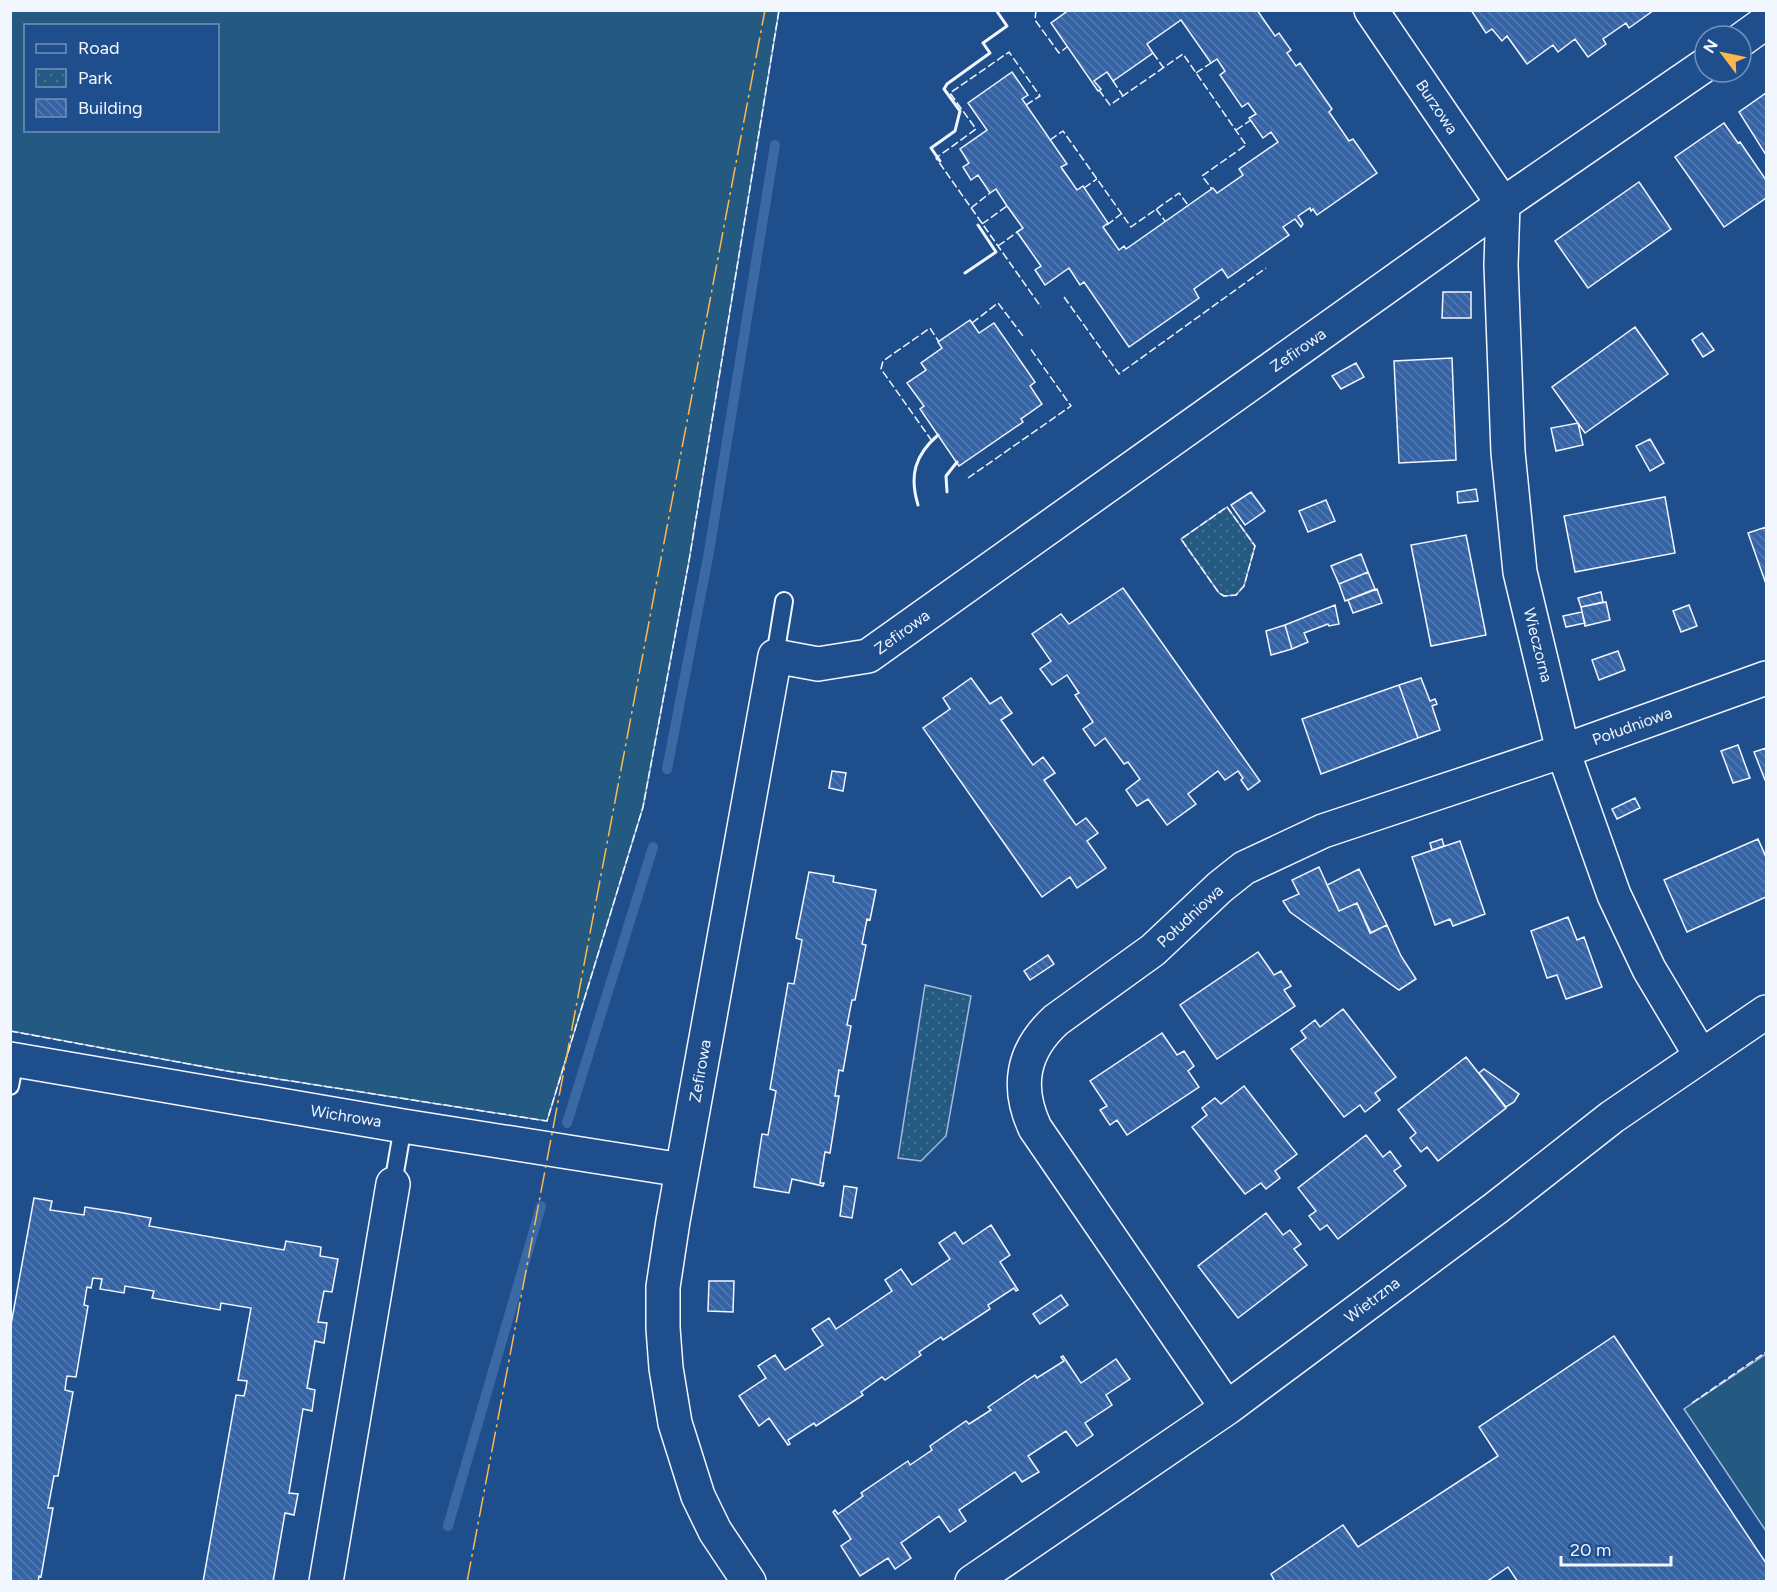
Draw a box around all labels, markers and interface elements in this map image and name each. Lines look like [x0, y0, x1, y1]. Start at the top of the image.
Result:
legend [24, 24, 219, 132]
north arrow [1693, 24, 1753, 84]
text: N [1699, 36, 1722, 57]
text: Road [78, 37, 119, 59]
text: Park [78, 67, 113, 89]
street label: Burzowa [1412, 76, 1462, 138]
text: Building [78, 97, 143, 119]
street label: Zefirowa [1266, 324, 1330, 376]
street label: Zefirowa [871, 606, 933, 658]
street label: Wieczorna [1520, 606, 1556, 684]
street label: Południowa [1590, 703, 1674, 749]
street label: Południowa [1153, 881, 1227, 951]
street label: Zefirowa [685, 1038, 715, 1104]
street label: Wichrowa [309, 1101, 383, 1131]
street label: Wietrzna [1341, 1273, 1403, 1327]
scale bar [1561, 1529, 1670, 1567]
text: 20 m [1570, 1539, 1611, 1561]

